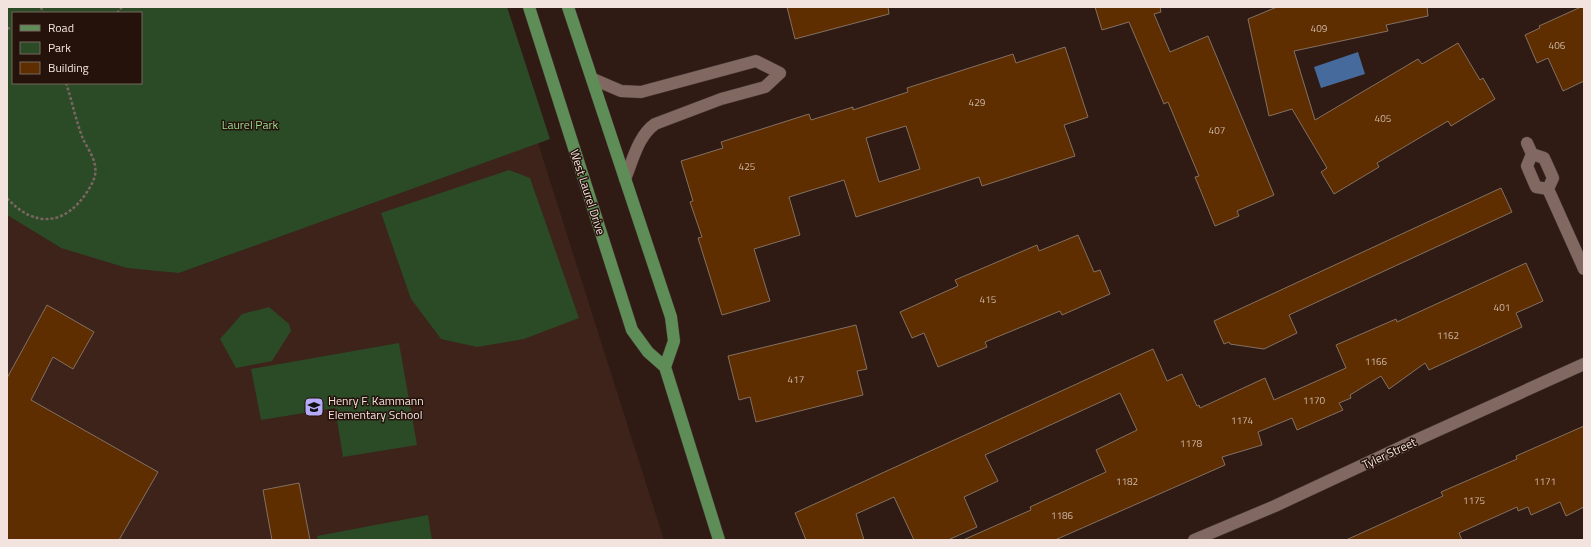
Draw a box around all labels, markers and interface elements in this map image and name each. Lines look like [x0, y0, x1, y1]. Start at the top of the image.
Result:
legend [12, 12, 142, 84]
text: Road [48, 18, 74, 37]
house number: 409 [1311, 21, 1328, 36]
text: Park [48, 38, 71, 57]
house number: 406 [1549, 38, 1566, 53]
text: Building [48, 58, 89, 77]
house number: 429 [969, 95, 986, 110]
house number: 405 [1375, 111, 1392, 126]
park label: Laurel Park [222, 115, 279, 134]
house number: 407 [1209, 123, 1225, 138]
street label: West Laurel Drive [565, 147, 611, 237]
house number: 425 [739, 159, 756, 174]
house number: 415 [980, 292, 997, 307]
house number: 401 [1494, 300, 1510, 315]
house number: 1162 [1437, 328, 1459, 343]
house number: 1166 [1365, 354, 1388, 369]
house number: 417 [788, 372, 804, 387]
place label: Henry F. Kammann Elementary School [328, 391, 424, 424]
house number: 1170 [1303, 393, 1326, 408]
school or university icon: Henry F. Kammann Elementary School [303, 396, 325, 418]
house number: 1174 [1231, 413, 1254, 428]
street label: Tyler Street [1359, 432, 1420, 474]
house number: 1178 [1180, 436, 1203, 451]
house number: 1182 [1116, 474, 1138, 489]
house number: 1171 [1534, 474, 1556, 489]
house number: 1175 [1463, 493, 1486, 508]
house number: 1186 [1051, 508, 1074, 523]

